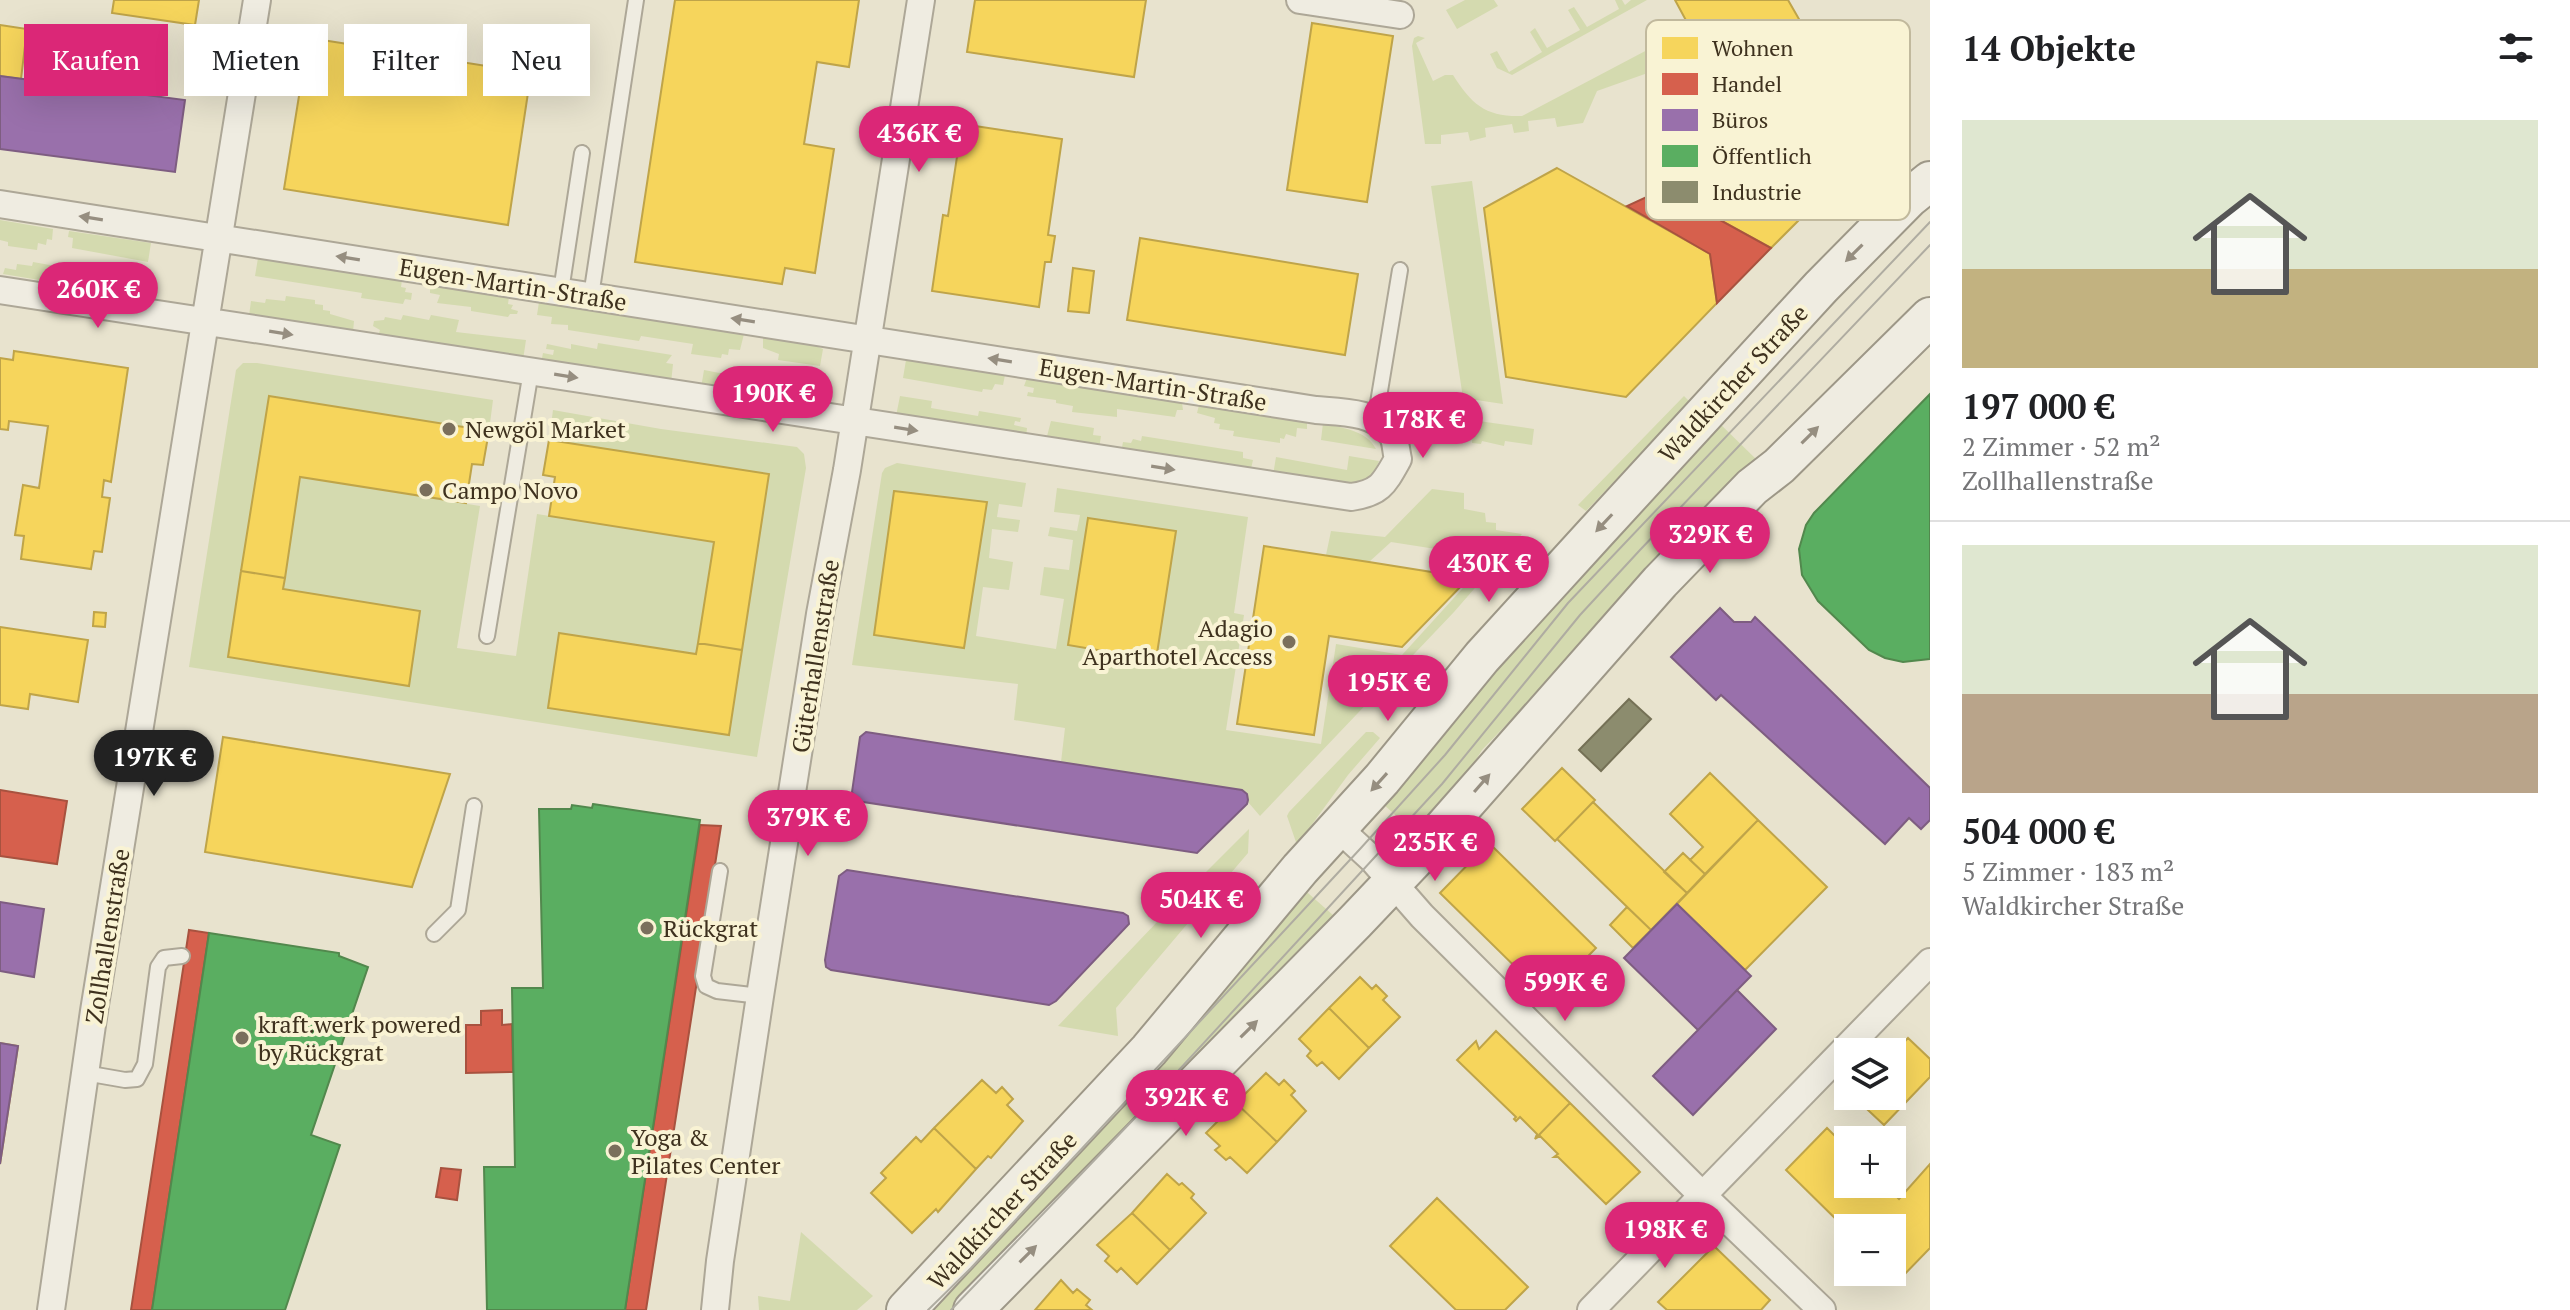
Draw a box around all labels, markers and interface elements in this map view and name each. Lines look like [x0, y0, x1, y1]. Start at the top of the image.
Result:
legend [1646, 20, 1910, 220]
chip: Kaufen [24, 24, 168, 96]
chip: Mieten [184, 24, 328, 96]
chip: Filter [344, 24, 467, 96]
chip: Neu [483, 24, 590, 96]
text: 14 Objekte [1962, 26, 2136, 71]
icon: filters [2494, 26, 2538, 70]
text: Wohnen [1712, 33, 1793, 62]
text: Handel [1712, 69, 1782, 98]
text: Büros [1712, 105, 1768, 134]
pin: 436K € [854, 106, 984, 174]
text: 436K € [877, 115, 961, 149]
text: Öffentlich [1712, 141, 1812, 170]
icon: home [2178, 172, 2322, 316]
text: Industrie [1712, 177, 1801, 206]
one-way arrow [79, 211, 104, 224]
one-way arrow [1846, 243, 1864, 262]
street label: Eugen-Martin-Straße [397, 250, 629, 318]
one-way arrow [335, 252, 360, 264]
pin: 260K € [33, 262, 163, 330]
text: 260K € [56, 271, 140, 305]
street label: Waldkircher Straße [1651, 297, 1815, 469]
one-way arrow [731, 313, 756, 326]
one-way arrow [269, 327, 294, 340]
street label: Eugen-Martin-Straße [1037, 350, 1269, 418]
one-way arrow [988, 354, 1013, 366]
pin: 190K € [708, 366, 838, 434]
one-way arrow [553, 371, 578, 383]
text: 190K € [731, 375, 815, 409]
text: 197 000 € [1962, 384, 2115, 429]
pin: 178K € [1358, 392, 1488, 460]
text: 178K € [1381, 401, 1465, 435]
place label: Newgöl Market [465, 413, 626, 445]
marker: Newgöl Market [440, 420, 458, 438]
one-way arrow [893, 423, 918, 435]
one-way arrow [1800, 426, 1819, 445]
text: 2 Zimmer · 52 m² [1962, 429, 2160, 463]
one-way arrow [1150, 462, 1175, 475]
text: Zollhallenstraße [1962, 463, 2154, 497]
place label: Campo Novo [442, 474, 578, 506]
marker: Campo Novo [417, 481, 435, 499]
pin: 329K € [1645, 507, 1775, 575]
one-way arrow [1595, 514, 1613, 533]
text: 329K € [1668, 516, 1752, 550]
pin: 430K € [1424, 536, 1554, 604]
text: 430K € [1447, 545, 1531, 579]
street label: Güterhallenstraße [784, 557, 846, 755]
icon: home [2178, 597, 2322, 741]
place label: Adagio Aparthotel Access [1082, 612, 1273, 672]
marker: Adagio Aparthotel Access [1280, 633, 1298, 651]
pin: 195K € [1323, 655, 1453, 723]
text: 195K € [1346, 664, 1430, 698]
pin: 197K € [89, 730, 219, 798]
text: 197K € [112, 739, 196, 773]
one-way arrow [1371, 772, 1388, 792]
one-way arrow [1473, 773, 1491, 792]
pin: 379K € [743, 790, 873, 858]
text: 379K € [766, 799, 850, 833]
text: 504 000 € [1962, 809, 2115, 854]
pin: 235K € [1370, 815, 1500, 883]
text: 235K € [1393, 824, 1477, 858]
street label: Zollhallenstraße [77, 846, 137, 1026]
text: 5 Zimmer · 183 m² [1962, 854, 2174, 888]
pin: 504K € [1136, 872, 1266, 940]
text: 504K € [1159, 881, 1243, 915]
text: Waldkircher Straße [1962, 888, 2184, 922]
place label: Rückgrat [663, 912, 758, 944]
marker: Rückgrat [638, 919, 656, 937]
pin: 599K € [1500, 955, 1630, 1023]
text: 599K € [1523, 964, 1607, 998]
place label: kraft.werk powered by Rückgrat [258, 1008, 461, 1068]
one-way arrow [1240, 1020, 1258, 1039]
marker: kraft.werk powered by Rückgrat [233, 1029, 251, 1047]
map controls [1834, 1038, 1906, 1286]
button: layers [1834, 1038, 1906, 1110]
pin: 392K € [1121, 1070, 1251, 1138]
text: 392K € [1144, 1079, 1228, 1113]
place label: Yoga & Pilates Center [631, 1121, 781, 1181]
street label: Waldkircher Straße [920, 1124, 1084, 1296]
button: + [1834, 1126, 1906, 1198]
marker: Yoga & Pilates Center [606, 1142, 624, 1160]
pin: 198K € [1600, 1202, 1730, 1270]
text: 198K € [1623, 1211, 1707, 1245]
button: − [1834, 1214, 1906, 1286]
one-way arrow [1018, 1245, 1036, 1264]

